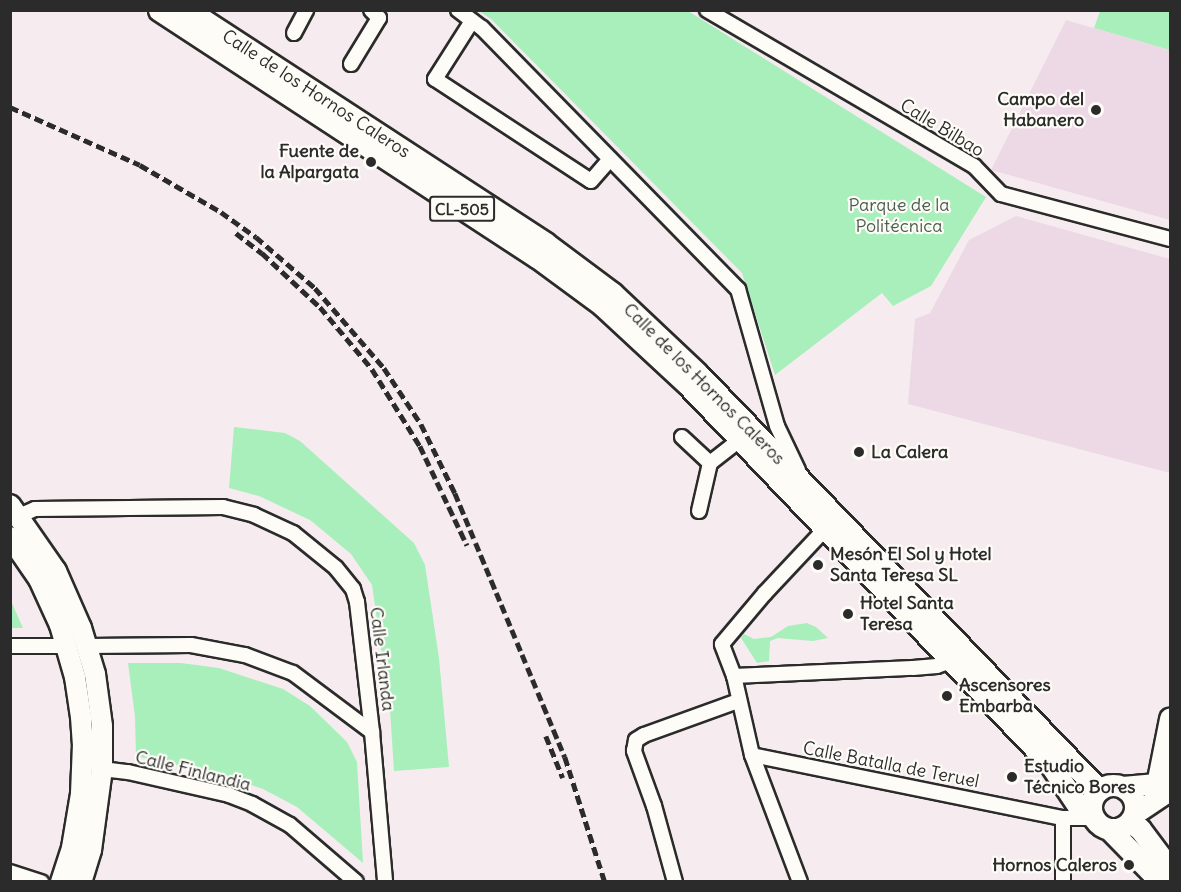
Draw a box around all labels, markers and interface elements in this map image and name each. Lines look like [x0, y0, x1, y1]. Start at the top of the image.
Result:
street label: Calle de los Hornos Caleros [218, 25, 414, 163]
place label: Campo del Habanero [997, 89, 1084, 132]
street label: Calle Bilbao [896, 95, 988, 161]
marker: Campo del Habanero [1089, 103, 1103, 117]
place label: Fuente de la Alpargata [260, 141, 359, 184]
marker: Fuente de la Alpargata [364, 155, 378, 169]
park label: Parque de la Politécnica [849, 195, 949, 238]
road number: CL-505 [429, 196, 495, 222]
street label: Calle de los Hornos Caleros [619, 299, 789, 469]
place label: La Calera [871, 441, 948, 463]
marker: La Calera [852, 445, 866, 459]
place label: Mesón El Sol y Hotel Santa Teresa SL [830, 544, 992, 586]
marker: Mesón El Sol y Hotel Santa Teresa SL [811, 558, 825, 572]
place label: Hotel Santa Teresa [860, 593, 954, 636]
street label: Calle Irlanda [365, 606, 399, 712]
marker: Hotel Santa Teresa [841, 607, 855, 621]
place label: Ascensores Embarba [959, 675, 1051, 718]
marker: Ascensores Embarba [940, 689, 954, 703]
street label: Calle Batalla de Teruel [801, 737, 981, 793]
street label: Calle Finlandia [133, 746, 253, 796]
place label: Estudio Técnico Bores [1024, 756, 1135, 798]
marker: Estudio Técnico Bores [1005, 770, 1019, 784]
place label: Hornos Caleros [992, 854, 1117, 876]
marker: Hornos Caleros [1122, 858, 1136, 872]

